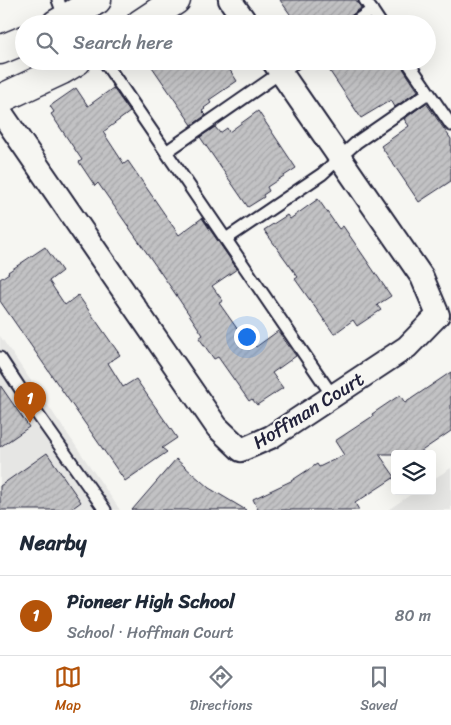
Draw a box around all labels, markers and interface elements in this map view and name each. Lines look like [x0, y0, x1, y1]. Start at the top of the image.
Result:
search box [15, 15, 436, 70]
text: Search here [73, 26, 173, 59]
icon: search [33, 29, 61, 57]
your location [234, 324, 260, 350]
street label: Hoffman Court [246, 363, 371, 458]
pin: 1 [14, 382, 46, 423]
map controls [391, 450, 436, 495]
button: layers [391, 450, 436, 495]
text: Nearby [20, 524, 86, 562]
text: Pioneer High School [67, 585, 235, 618]
text: 1 [33, 601, 39, 630]
text: 80 m [395, 601, 431, 630]
text: School · Hoffman Court [67, 618, 234, 647]
tab: Map [54, 663, 82, 718]
tab: Directions [190, 663, 252, 718]
tab: Saved [360, 663, 397, 718]

